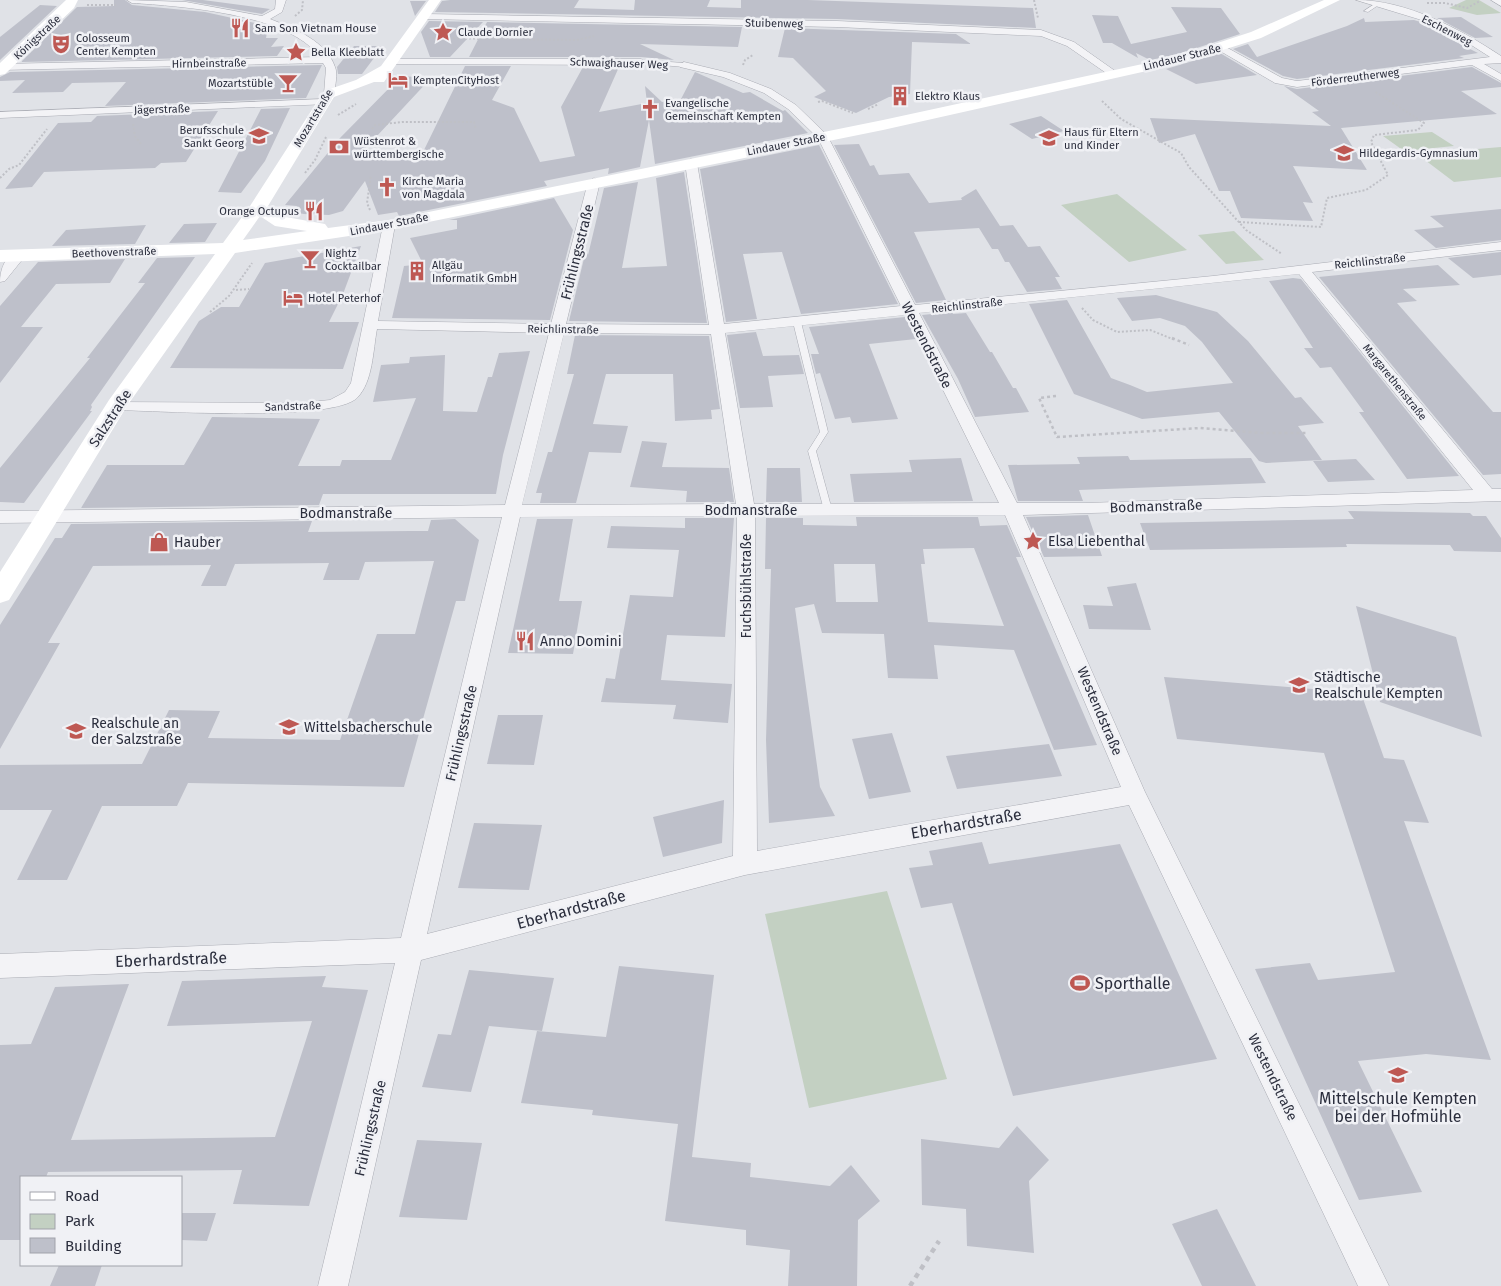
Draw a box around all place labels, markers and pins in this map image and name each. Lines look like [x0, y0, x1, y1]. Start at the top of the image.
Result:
restaurant icon: Sam Son Vietnam House [229, 17, 251, 39]
place icon: Claude Dornier [432, 21, 454, 43]
place label: Sam Son Vietnam House [255, 22, 377, 35]
place label: Claude Dornier [458, 26, 533, 39]
place label: Colosseum Center Kempten [76, 32, 156, 58]
theatre icon: Colosseum Center Kempten [50, 33, 72, 55]
place icon: Bella Kleeblatt [285, 41, 307, 63]
place label: Bella Kleeblatt [311, 46, 384, 59]
hotel icon: KemptenCityHost [387, 69, 409, 91]
bar icon: Mozartstüble [277, 72, 299, 94]
place label: KemptenCityHost [413, 74, 499, 87]
place label: Mozartstüble [208, 77, 273, 90]
building icon: Elektro Klaus [889, 85, 911, 107]
place label: Elektro Klaus [915, 90, 980, 103]
place label: Evangelische Gemeinschaft Kempten [665, 97, 781, 123]
church icon: Evangelische Gemeinschaft Kempten [639, 98, 661, 120]
place label: Berufsschule Sankt Georg [180, 124, 244, 150]
school or university icon: Berufsschule Sankt Georg [248, 125, 270, 147]
place label: Haus für Eltern und Kinder [1064, 126, 1139, 152]
school or university icon: Haus für Eltern und Kinder [1038, 127, 1060, 149]
place label: Wüstenrot & württembergische [354, 135, 444, 161]
bank icon: Wüstenrot & württembergische [328, 136, 350, 158]
school or university icon: Hildegardis-Gymnasium [1333, 142, 1355, 164]
place label: Hildegardis-Gymnasium [1359, 147, 1478, 160]
place label: Kirche Maria von Magdala [402, 175, 465, 201]
church icon: Kirche Maria von Magdala [376, 176, 398, 198]
restaurant icon: Orange Octupus [303, 200, 325, 222]
place label: Orange Octupus [219, 205, 299, 218]
place label: Nightz Cocktailbar [325, 247, 382, 273]
bar icon: Nightz Cocktailbar [299, 248, 321, 270]
place label: Allgäu Informatik GmbH [432, 259, 517, 285]
building icon: Allgäu Informatik GmbH [406, 260, 428, 282]
hotel icon: Hotel Peterhof [282, 287, 304, 309]
place label: Hotel Peterhof [308, 292, 382, 305]
place icon: Elsa Liebenthal [1022, 530, 1044, 552]
shop icon: Hauber [148, 531, 170, 553]
place label: Elsa Liebenthal [1048, 533, 1145, 550]
place label: Hauber [174, 534, 221, 551]
restaurant icon: Anno Domini [514, 630, 536, 652]
place label: Anno Domini [540, 633, 622, 650]
place label: Städtische Realschule Kempten [1314, 669, 1443, 702]
school or university icon: Städtische Realschule Kempten [1288, 674, 1310, 696]
place label: Realschule an der Salzstraße [91, 715, 182, 748]
school or university icon: Wittelsbacherschule [278, 716, 300, 738]
place label: Wittelsbacherschule [304, 719, 432, 736]
school or university icon: Realschule an der Salzstraße [65, 720, 87, 742]
sports icon: Sporthalle [1069, 972, 1091, 994]
place label: Sporthalle [1095, 974, 1170, 993]
school or university icon: Mittelschule Kempten bei der Hofmühle [1387, 1064, 1409, 1086]
place label: Mittelschule Kempten bei der Hofmühle [1319, 1089, 1477, 1126]

